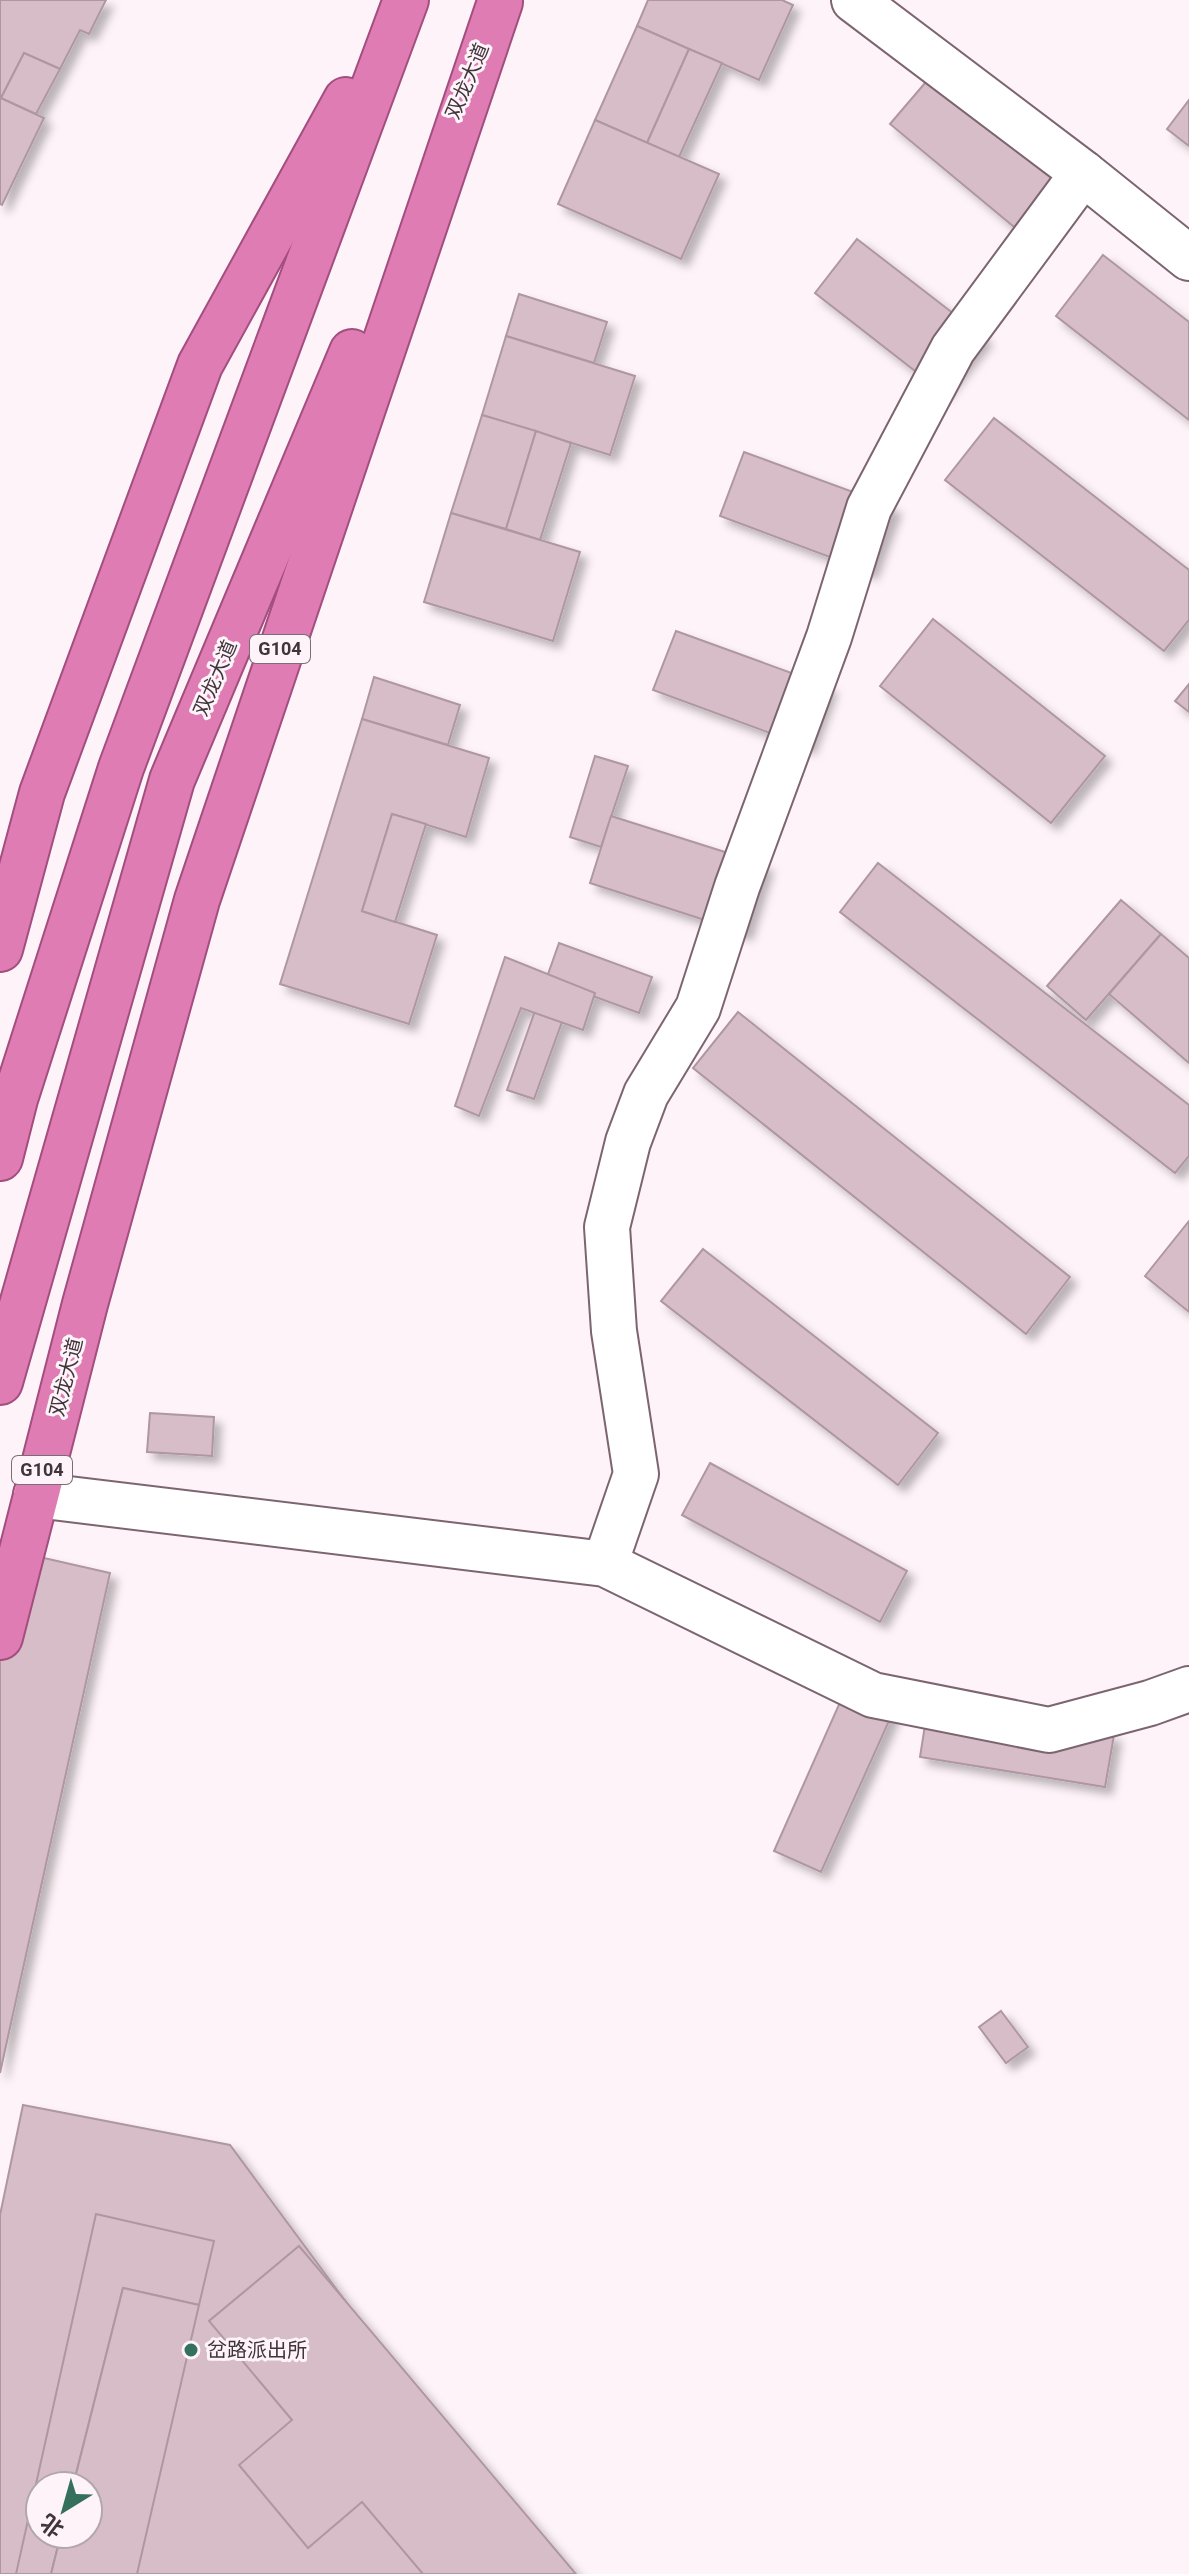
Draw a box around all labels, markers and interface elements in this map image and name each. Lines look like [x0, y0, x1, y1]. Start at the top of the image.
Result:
street label: 双龙大道 [440, 39, 494, 123]
road number: G104 [250, 635, 310, 663]
street label: 双龙大道 [188, 636, 242, 720]
street label: 双龙大道 [45, 1335, 87, 1419]
road number: G104 [12, 1456, 72, 1484]
place label: 岔路派出所 [207, 2338, 307, 2362]
marker: 岔路派出所 [182, 2341, 200, 2359]
north arrow [24, 2470, 104, 2550]
text: 北 [36, 2509, 69, 2542]

